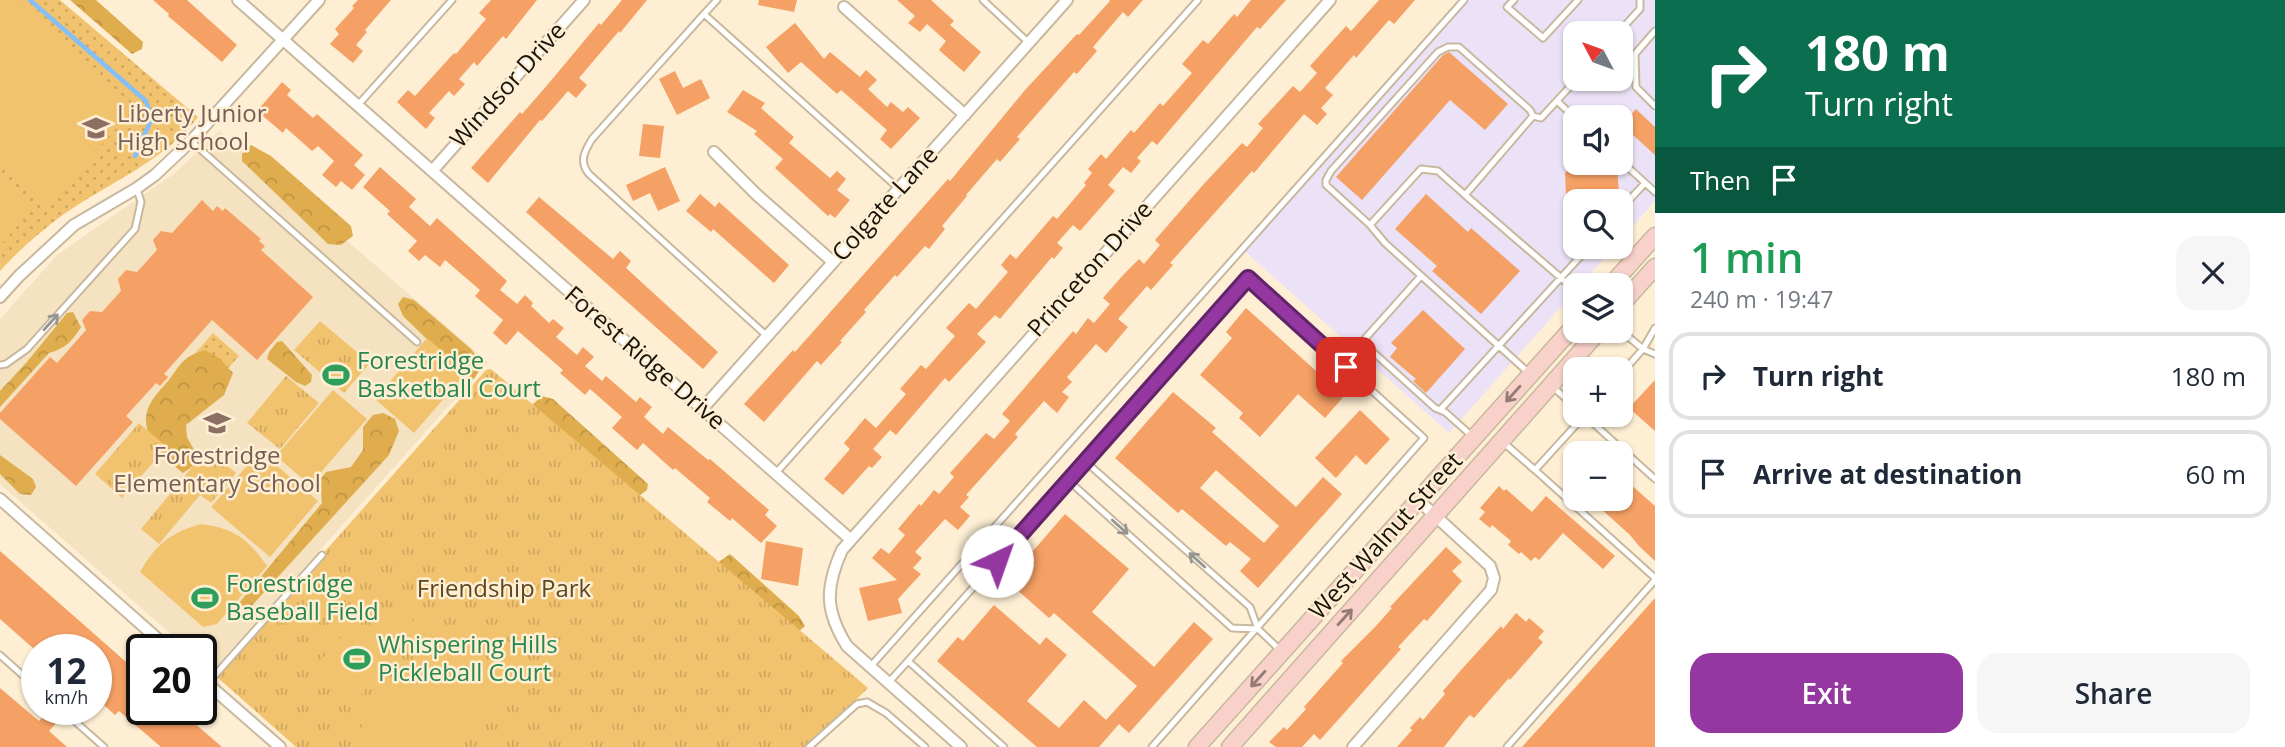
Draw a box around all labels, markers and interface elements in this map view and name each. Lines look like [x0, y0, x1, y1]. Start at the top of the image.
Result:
street label: Windsor Drive [442, 14, 572, 154]
text: 180 m [1805, 19, 1950, 85]
north arrow [1563, 21, 1633, 91]
map controls [1563, 21, 1633, 511]
icon: right [1690, 28, 1781, 119]
text: Turn right [1805, 82, 1953, 125]
place label: Liberty Junior High School [117, 96, 267, 157]
button: sound [1563, 105, 1633, 175]
school or university icon: Liberty Junior High School [81, 113, 111, 143]
street label: Colgate Lane [823, 138, 944, 268]
icon: arrive [1765, 161, 1803, 199]
text: Then [1690, 162, 1751, 198]
button: search [1563, 189, 1633, 259]
street label: Princeton Drive [1019, 193, 1159, 343]
text: 1 min [1690, 228, 1803, 285]
button: close [2176, 236, 2250, 310]
button: layers [1563, 273, 1633, 343]
street label: Forest Ridge Drive [558, 278, 734, 436]
text: 240 m · 19:47 [1690, 283, 1833, 315]
one-way arrow [43, 314, 59, 332]
pin [1316, 337, 1376, 397]
place label: Forestridge Basketball Court [357, 343, 541, 404]
icon: arrive [1327, 348, 1365, 386]
button: + [1563, 357, 1633, 427]
icon: right [1694, 357, 1732, 395]
text: Turn right [1753, 358, 1884, 394]
text: 180 m [2171, 358, 2246, 394]
sports icon: Forestridge Basketball Court [321, 360, 351, 390]
one-way arrow [1505, 385, 1521, 403]
school or university icon: Forestridge Elementary School [202, 408, 232, 438]
place label: Forestridge Elementary School [113, 438, 321, 499]
button: − [1563, 441, 1633, 511]
street label: West Walnut Street [1301, 444, 1469, 626]
icon: arrive [1694, 455, 1732, 493]
text: Arrive at destination [1753, 456, 2022, 492]
text: 60 m [2185, 456, 2246, 492]
one-way arrow [1111, 519, 1129, 535]
position arrow [960, 524, 1034, 598]
one-way arrow [1188, 552, 1206, 568]
place label: Forestridge Baseball Field [226, 566, 379, 627]
park label: Friendship Park [417, 571, 592, 604]
sports icon: Forestridge Baseball Field [190, 583, 220, 613]
one-way arrow [1337, 608, 1353, 626]
place label: Whispering Hills Pickleball Court [378, 627, 558, 688]
speed limit sign: 20 [126, 634, 217, 725]
sports icon: Whispering Hills Pickleball Court [342, 644, 372, 674]
text: 12 [46, 647, 87, 694]
button: Exit [1690, 653, 1963, 733]
button: Share [1977, 653, 2250, 733]
one-way arrow [1250, 670, 1266, 688]
text: km/h [45, 685, 88, 709]

